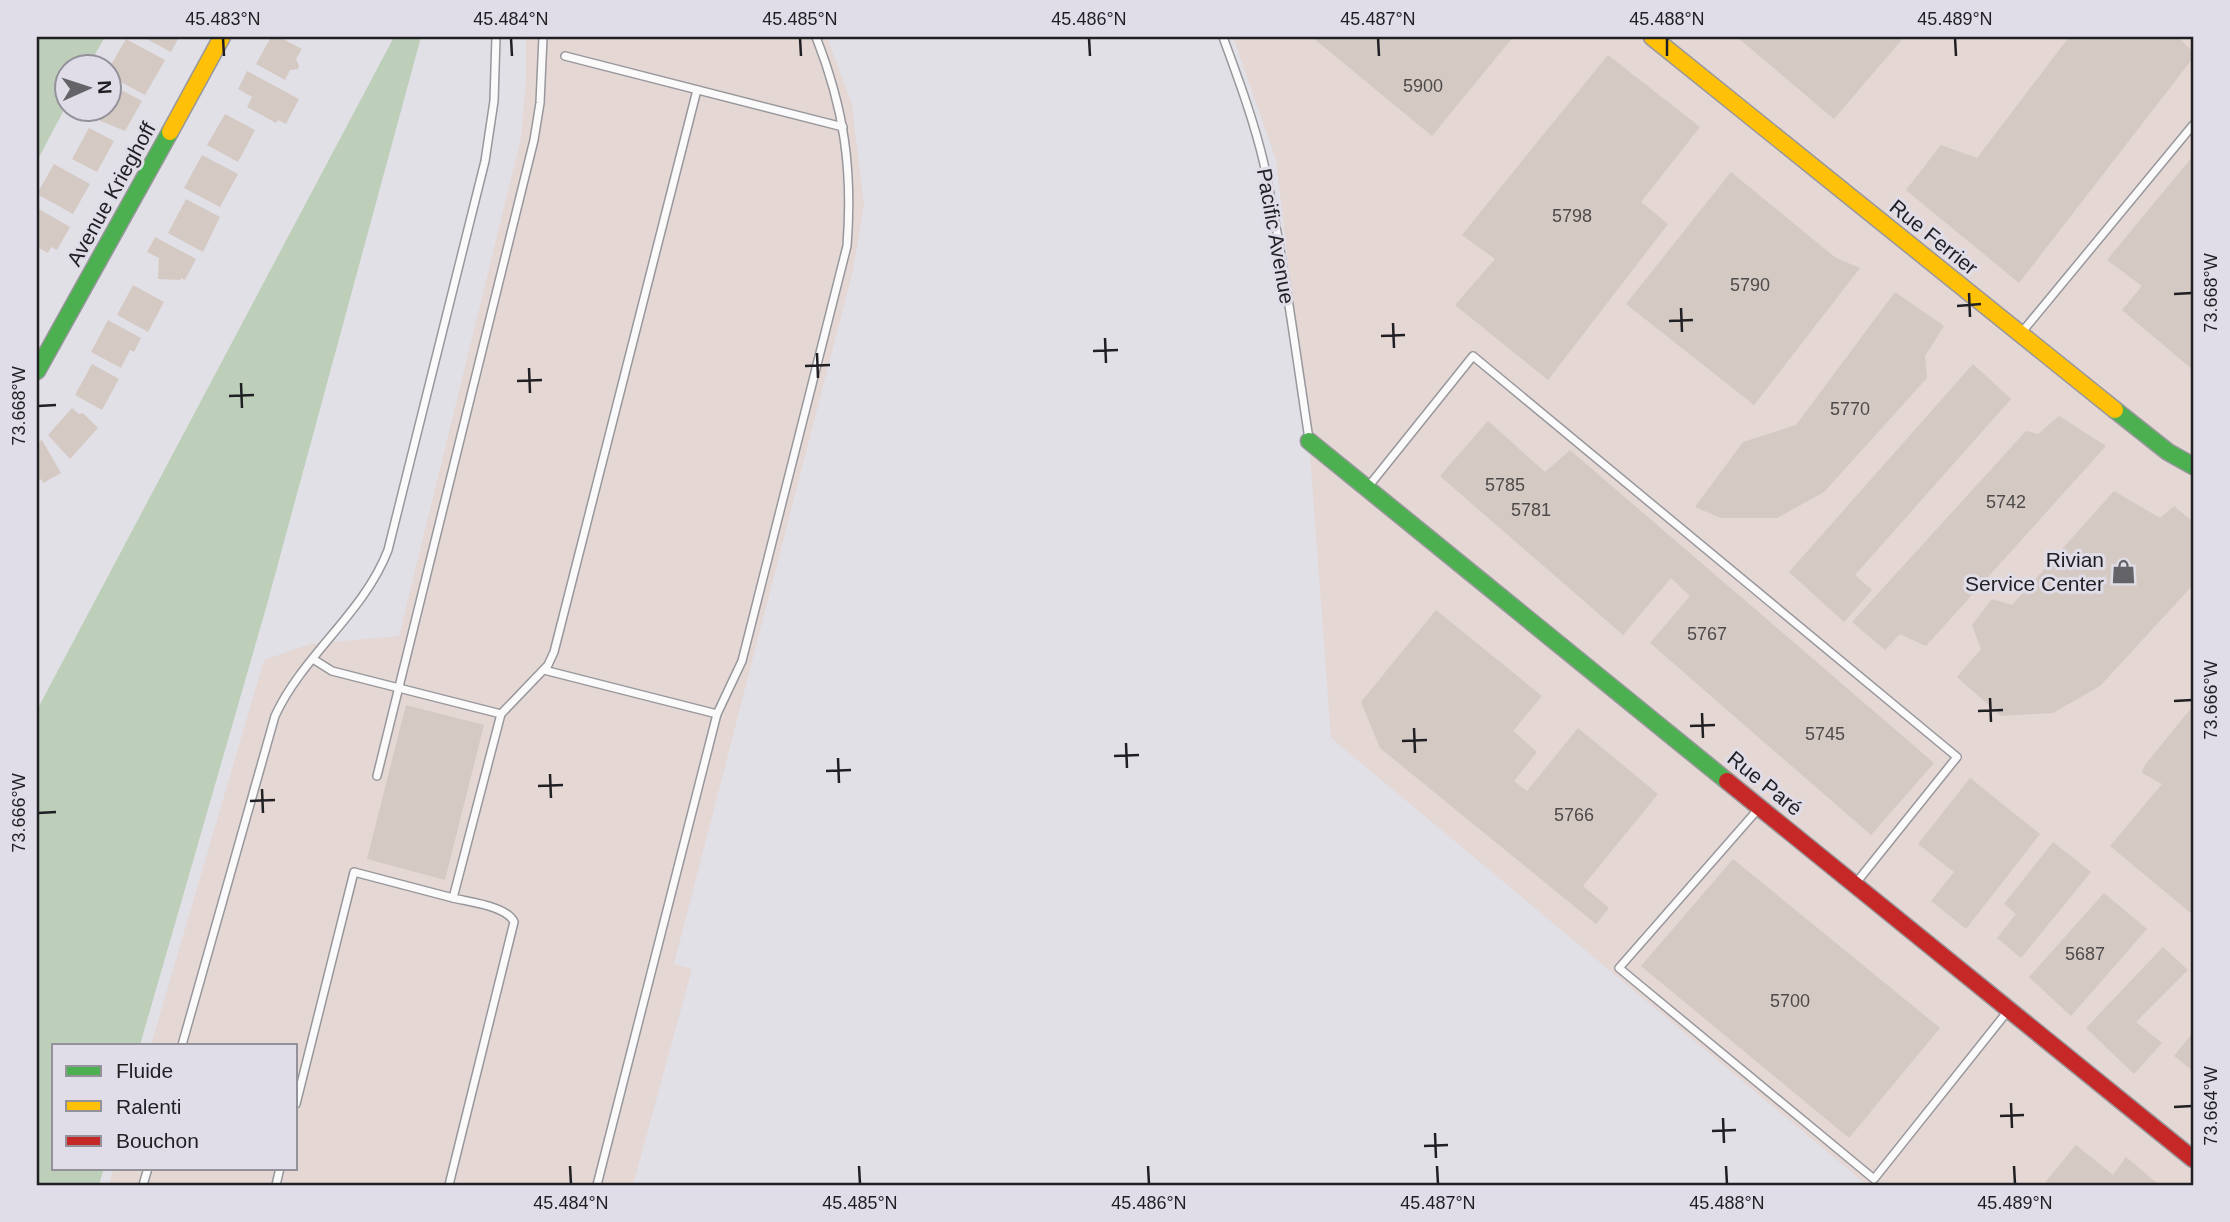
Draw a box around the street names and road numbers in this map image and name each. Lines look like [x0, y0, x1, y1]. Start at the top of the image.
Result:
street label: Avenue Krieghoff [62, 118, 160, 270]
street label: Pacific Avenue [1253, 166, 1299, 306]
street label: Rue Ferrier [1885, 195, 1983, 279]
street label: Rue Paré [1723, 746, 1807, 820]

